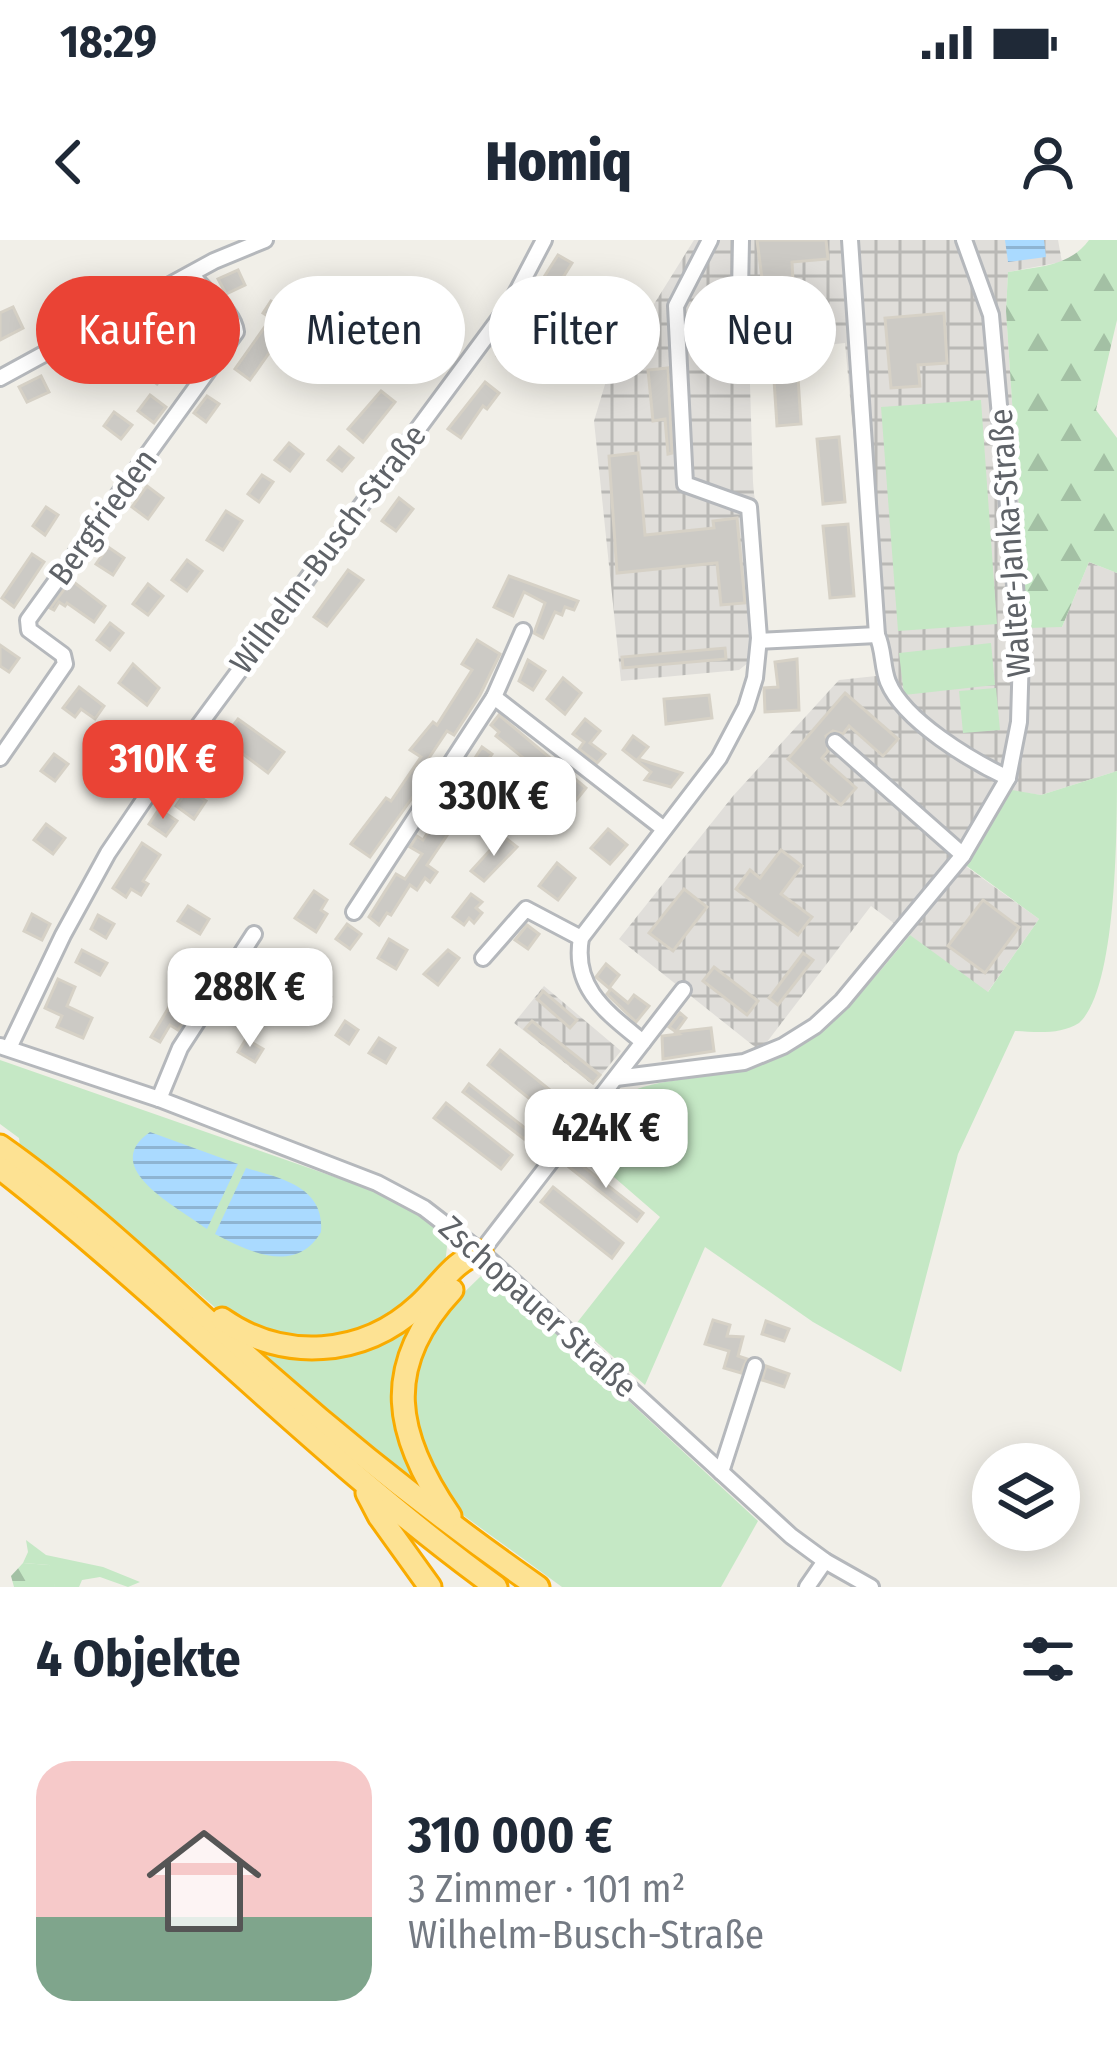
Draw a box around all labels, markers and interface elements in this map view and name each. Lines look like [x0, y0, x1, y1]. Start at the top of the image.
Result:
text: 18:29 [60, 15, 157, 69]
icon: back [36, 129, 102, 195]
icon: person [1015, 129, 1081, 195]
text: Homiq [486, 130, 631, 194]
chip: Kaufen [36, 276, 240, 384]
chip: Mieten [264, 276, 465, 384]
chip: Filter [489, 276, 660, 384]
chip: Neu [684, 276, 836, 384]
street label: Walter-Janka-Straße [981, 407, 1039, 679]
street label: Wilhelm-Busch-Straße [221, 417, 435, 681]
street label: Bergfrieden [40, 441, 166, 593]
pin: 310K € [65, 720, 261, 822]
text: 310K € [109, 736, 217, 782]
pin: 330K € [396, 757, 592, 859]
text: 330K € [439, 773, 549, 819]
pin: 288K € [152, 948, 348, 1050]
text: 288K € [195, 964, 305, 1010]
pin: 424K € [508, 1089, 704, 1191]
text: 424K € [552, 1105, 660, 1151]
street label: Zschopauer Straße [431, 1208, 645, 1406]
map controls [972, 1443, 1080, 1551]
button: layers [972, 1443, 1080, 1551]
icon: filters [1015, 1626, 1081, 1692]
text: 4 Objekte [36, 1628, 241, 1690]
text: 310 000 € [408, 1804, 613, 1866]
icon: home [132, 1809, 276, 1953]
text: 3 Zimmer · 101 m² [408, 1866, 685, 1912]
text: Wilhelm-Busch-Straße [408, 1912, 764, 1958]

